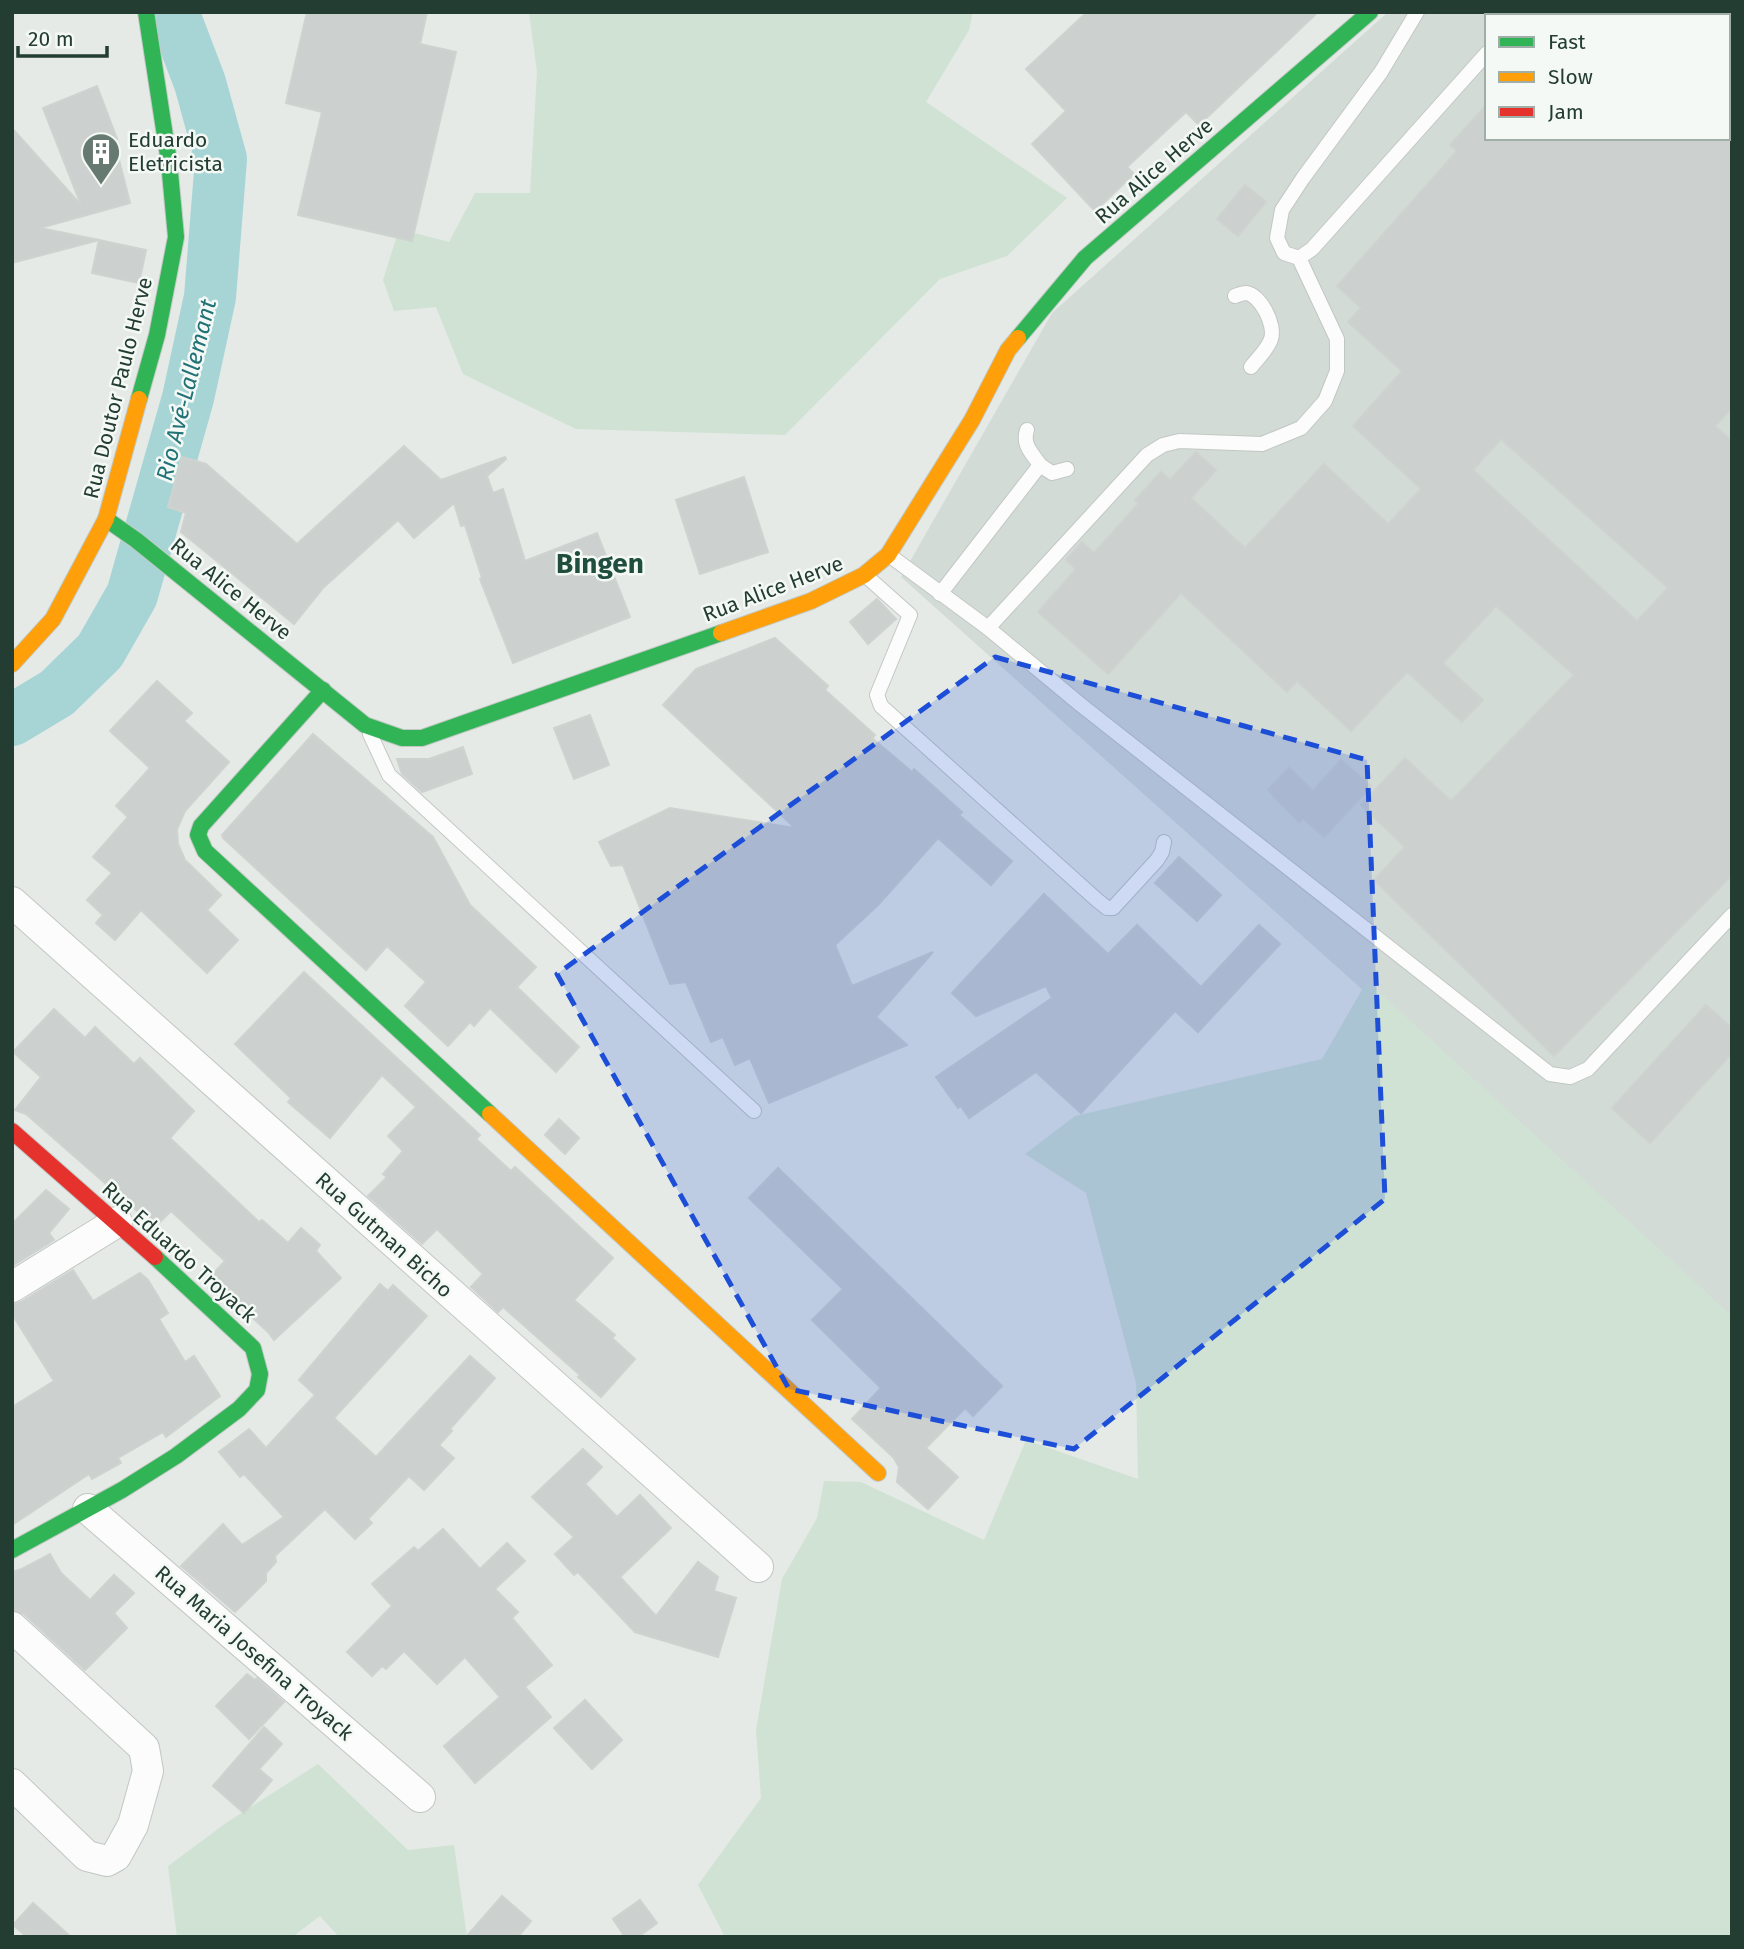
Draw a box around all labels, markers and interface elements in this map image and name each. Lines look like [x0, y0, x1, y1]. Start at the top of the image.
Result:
scale bar [18, 14, 107, 58]
legend [1485, 14, 1730, 140]
text: 20 m [28, 26, 74, 52]
text: Fast [1548, 29, 1586, 55]
text: Slow [1548, 64, 1593, 90]
text: Jam [1548, 99, 1584, 125]
street label: Rua Alice Herve [1090, 113, 1218, 229]
place label: Eduardo Eletricista [128, 127, 223, 177]
building icon: Eduardo Eletricista [80, 131, 122, 186]
street label: Rua Doutor Paulo Herve [78, 275, 158, 501]
water label: Rio Avé‐Lallemant [150, 296, 222, 484]
street label: Rua Alice Herve [165, 532, 297, 646]
district label: Bingen [556, 547, 644, 580]
street label: Rua Alice Herve [699, 550, 847, 628]
street label: Rua Gutman Bicho [310, 1167, 458, 1303]
street label: Rua Eduardo Troyack [96, 1176, 262, 1328]
street label: Rua Maria Josefina Troyack [150, 1560, 359, 1746]

